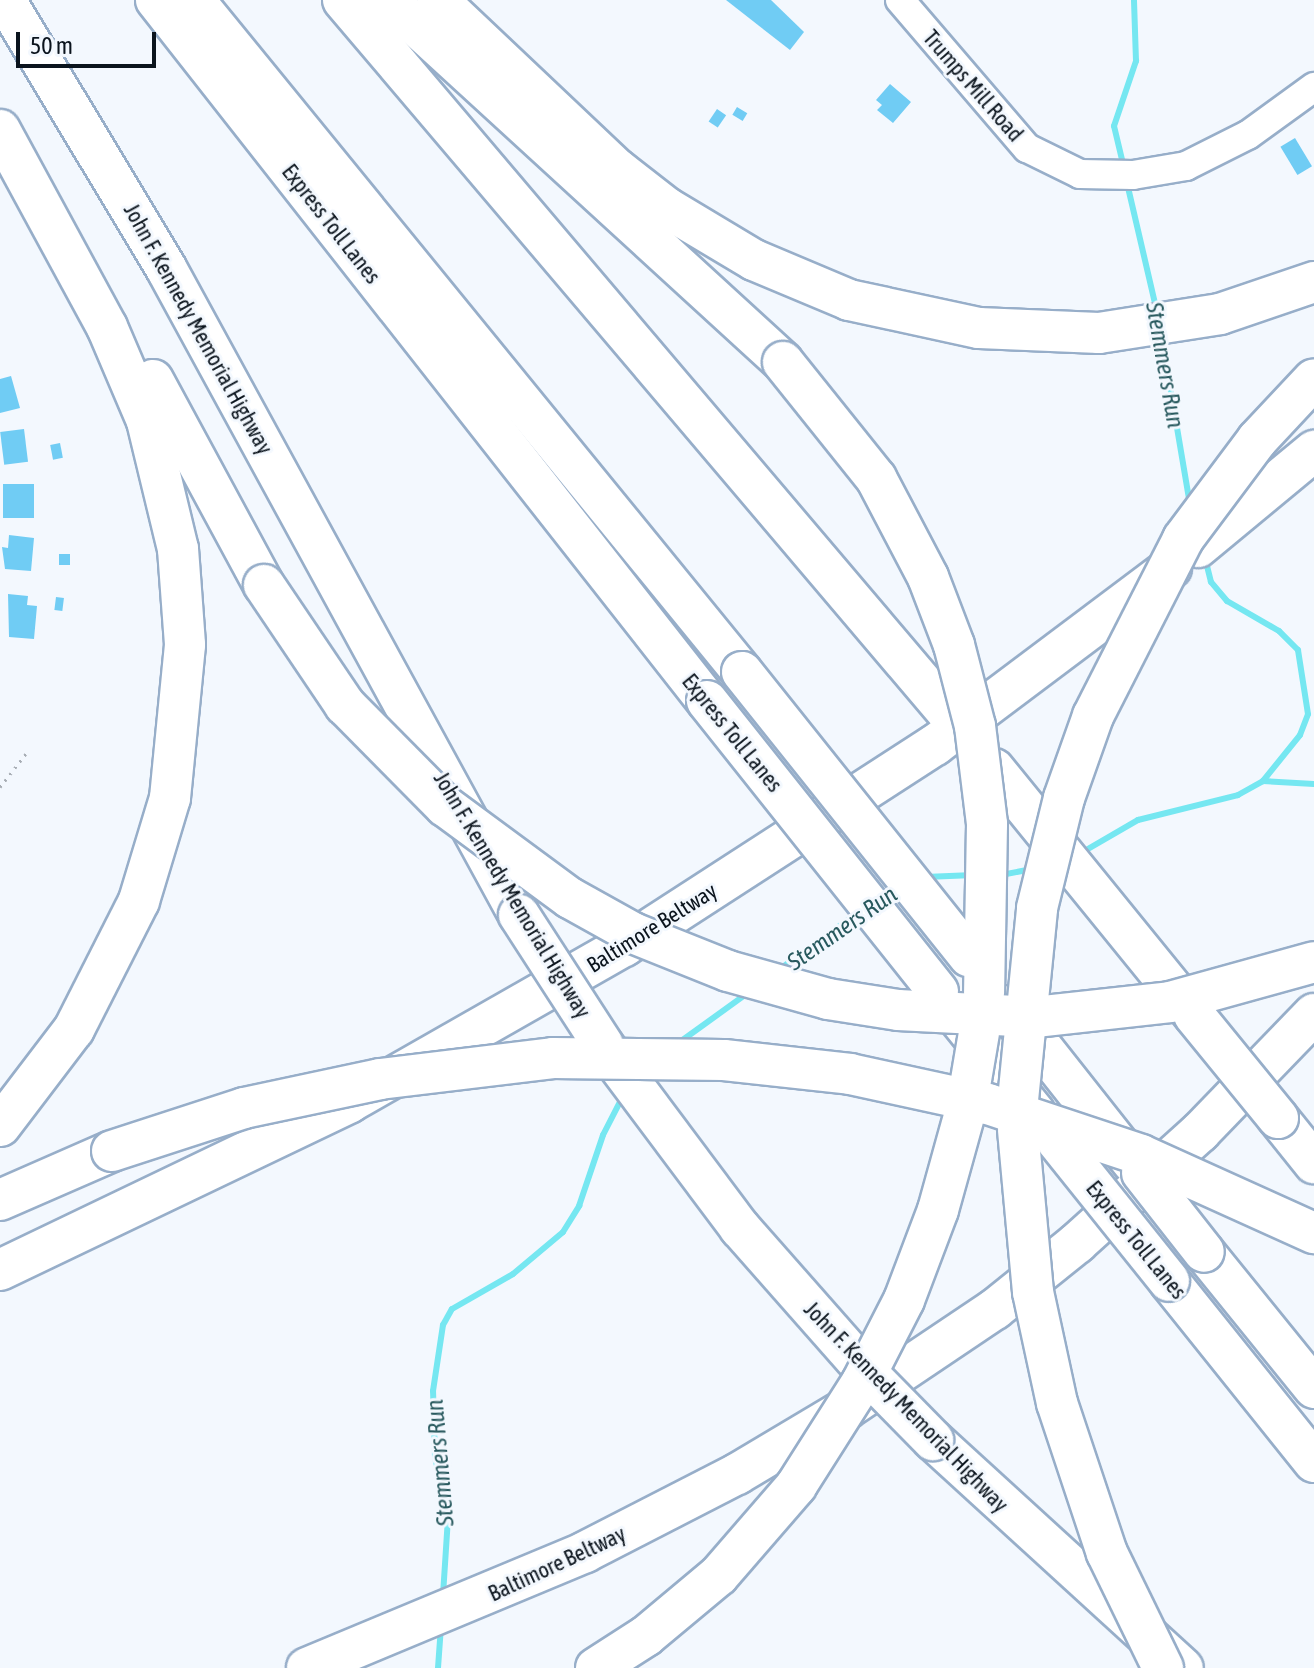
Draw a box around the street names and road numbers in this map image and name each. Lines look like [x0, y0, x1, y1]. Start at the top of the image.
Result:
street label: Trumps Mill Road [917, 25, 1029, 147]
street label: Express Toll Lanes [276, 159, 386, 289]
street label: John F. Kennedy Memorial Highway [118, 199, 278, 459]
street label: Express Toll Lanes [676, 669, 788, 797]
street label: John F. Kennedy Memorial Highway [428, 767, 596, 1023]
street label: Baltimore Beltway [582, 878, 722, 978]
street label: Express Toll Lanes [1080, 1176, 1192, 1304]
street label: John F. Kennedy Memorial Highway [798, 1296, 1014, 1518]
street label: Baltimore Beltway [484, 1521, 630, 1607]

